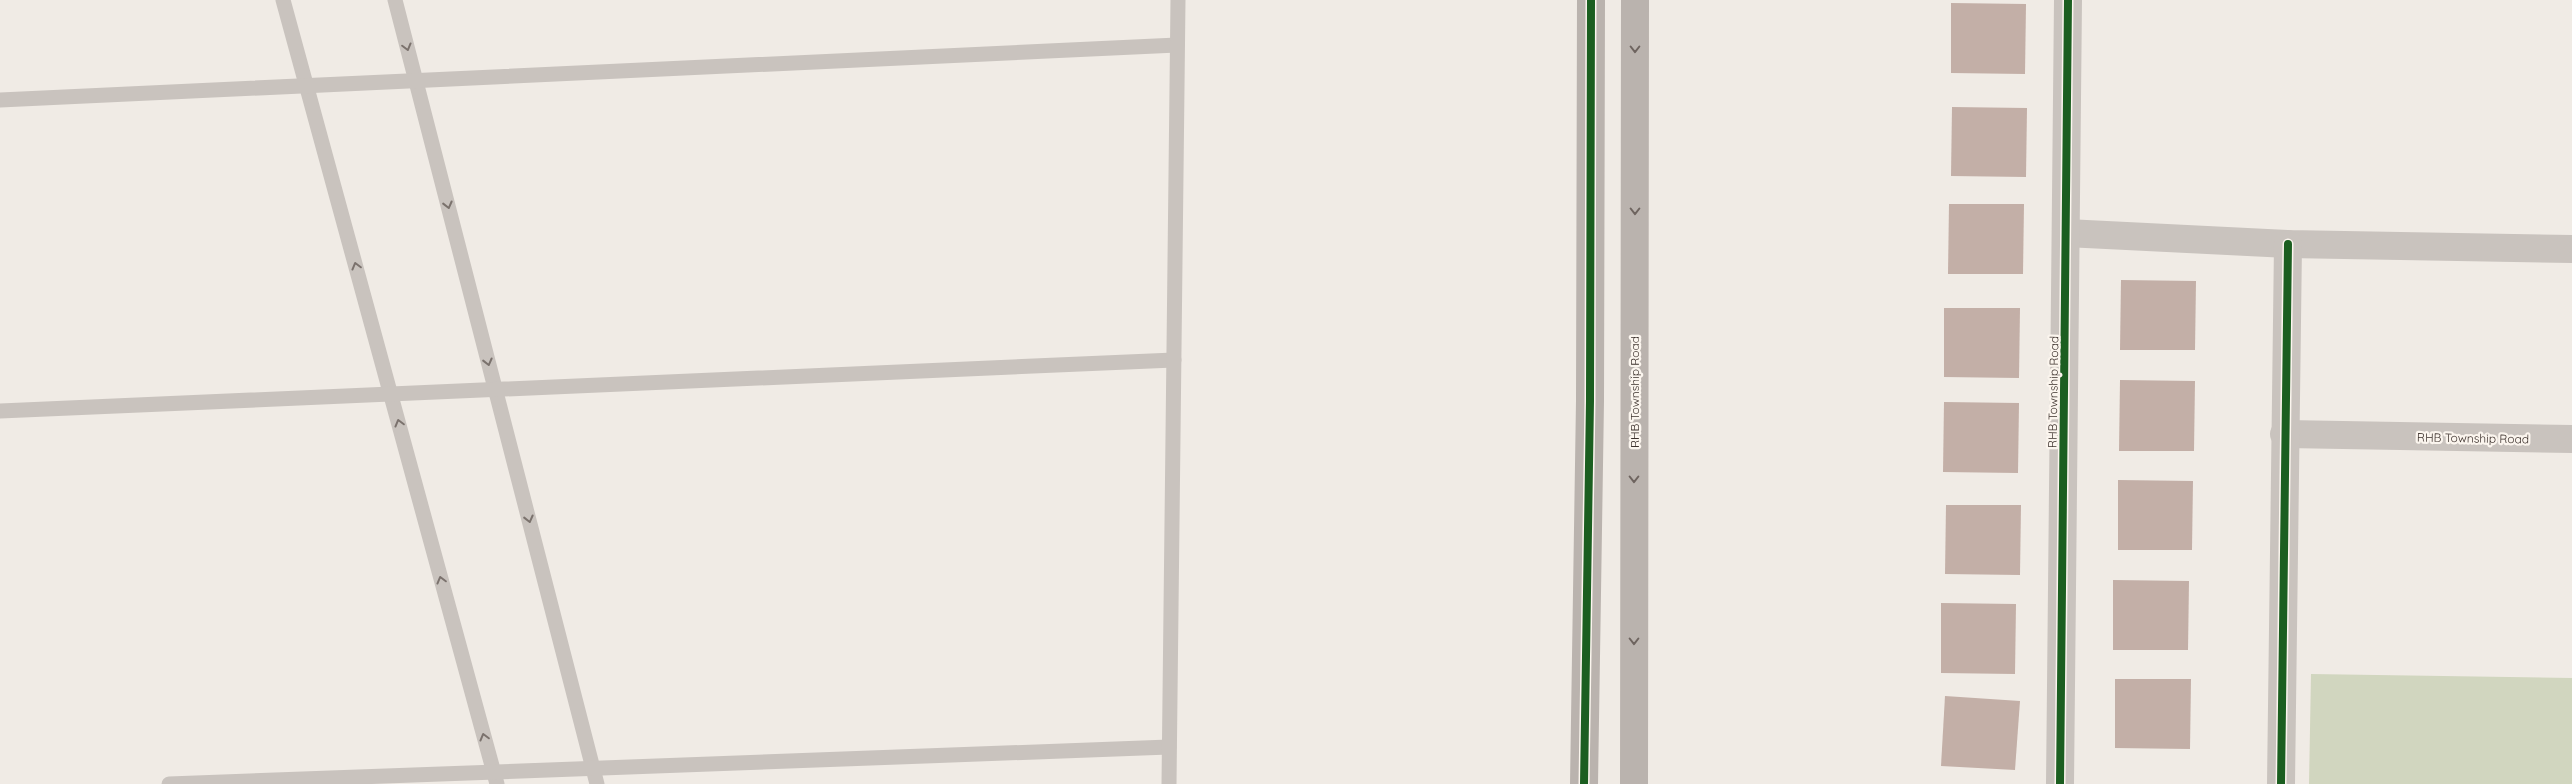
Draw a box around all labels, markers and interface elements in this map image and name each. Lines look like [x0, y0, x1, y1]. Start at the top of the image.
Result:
one-way arrow [401, 43, 412, 52]
one-way arrow [1630, 45, 1640, 53]
one-way arrow [442, 200, 453, 209]
one-way arrow [1630, 208, 1640, 215]
one-way arrow [351, 262, 362, 271]
street label: RHB Township Road [1627, 336, 1642, 448]
street label: RHB Township Road [2045, 336, 2061, 448]
one-way arrow [483, 357, 493, 365]
one-way arrow [394, 420, 404, 428]
street label: RHB Township Road [2417, 430, 2529, 446]
one-way arrow [1629, 475, 1639, 483]
one-way arrow [523, 515, 534, 524]
one-way arrow [436, 576, 447, 585]
one-way arrow [1629, 638, 1639, 645]
one-way arrow [479, 733, 489, 742]

